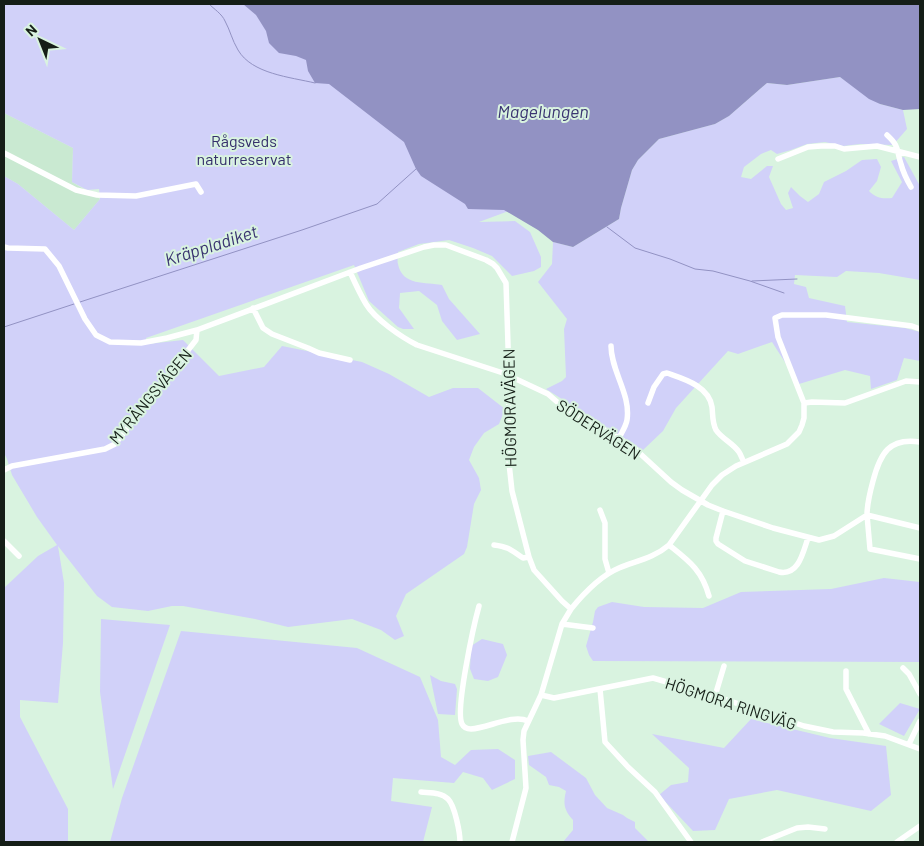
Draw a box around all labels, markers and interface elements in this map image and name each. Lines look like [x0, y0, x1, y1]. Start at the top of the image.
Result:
north arrow [15, 15, 65, 65]
text: N [22, 21, 40, 40]
water label: Magelungen [497, 100, 589, 122]
park label: Rågsveds naturreservat [197, 131, 291, 168]
water label: Kräppladiket [162, 219, 261, 270]
street label: MYRÄNGSVÄGEN [105, 345, 195, 447]
street label: HÖGMORAVÄGEN [498, 348, 520, 468]
street label: SÖDERVÄGEN [553, 395, 645, 463]
street label: HÖGMORA RINGVÄG [663, 673, 799, 733]

